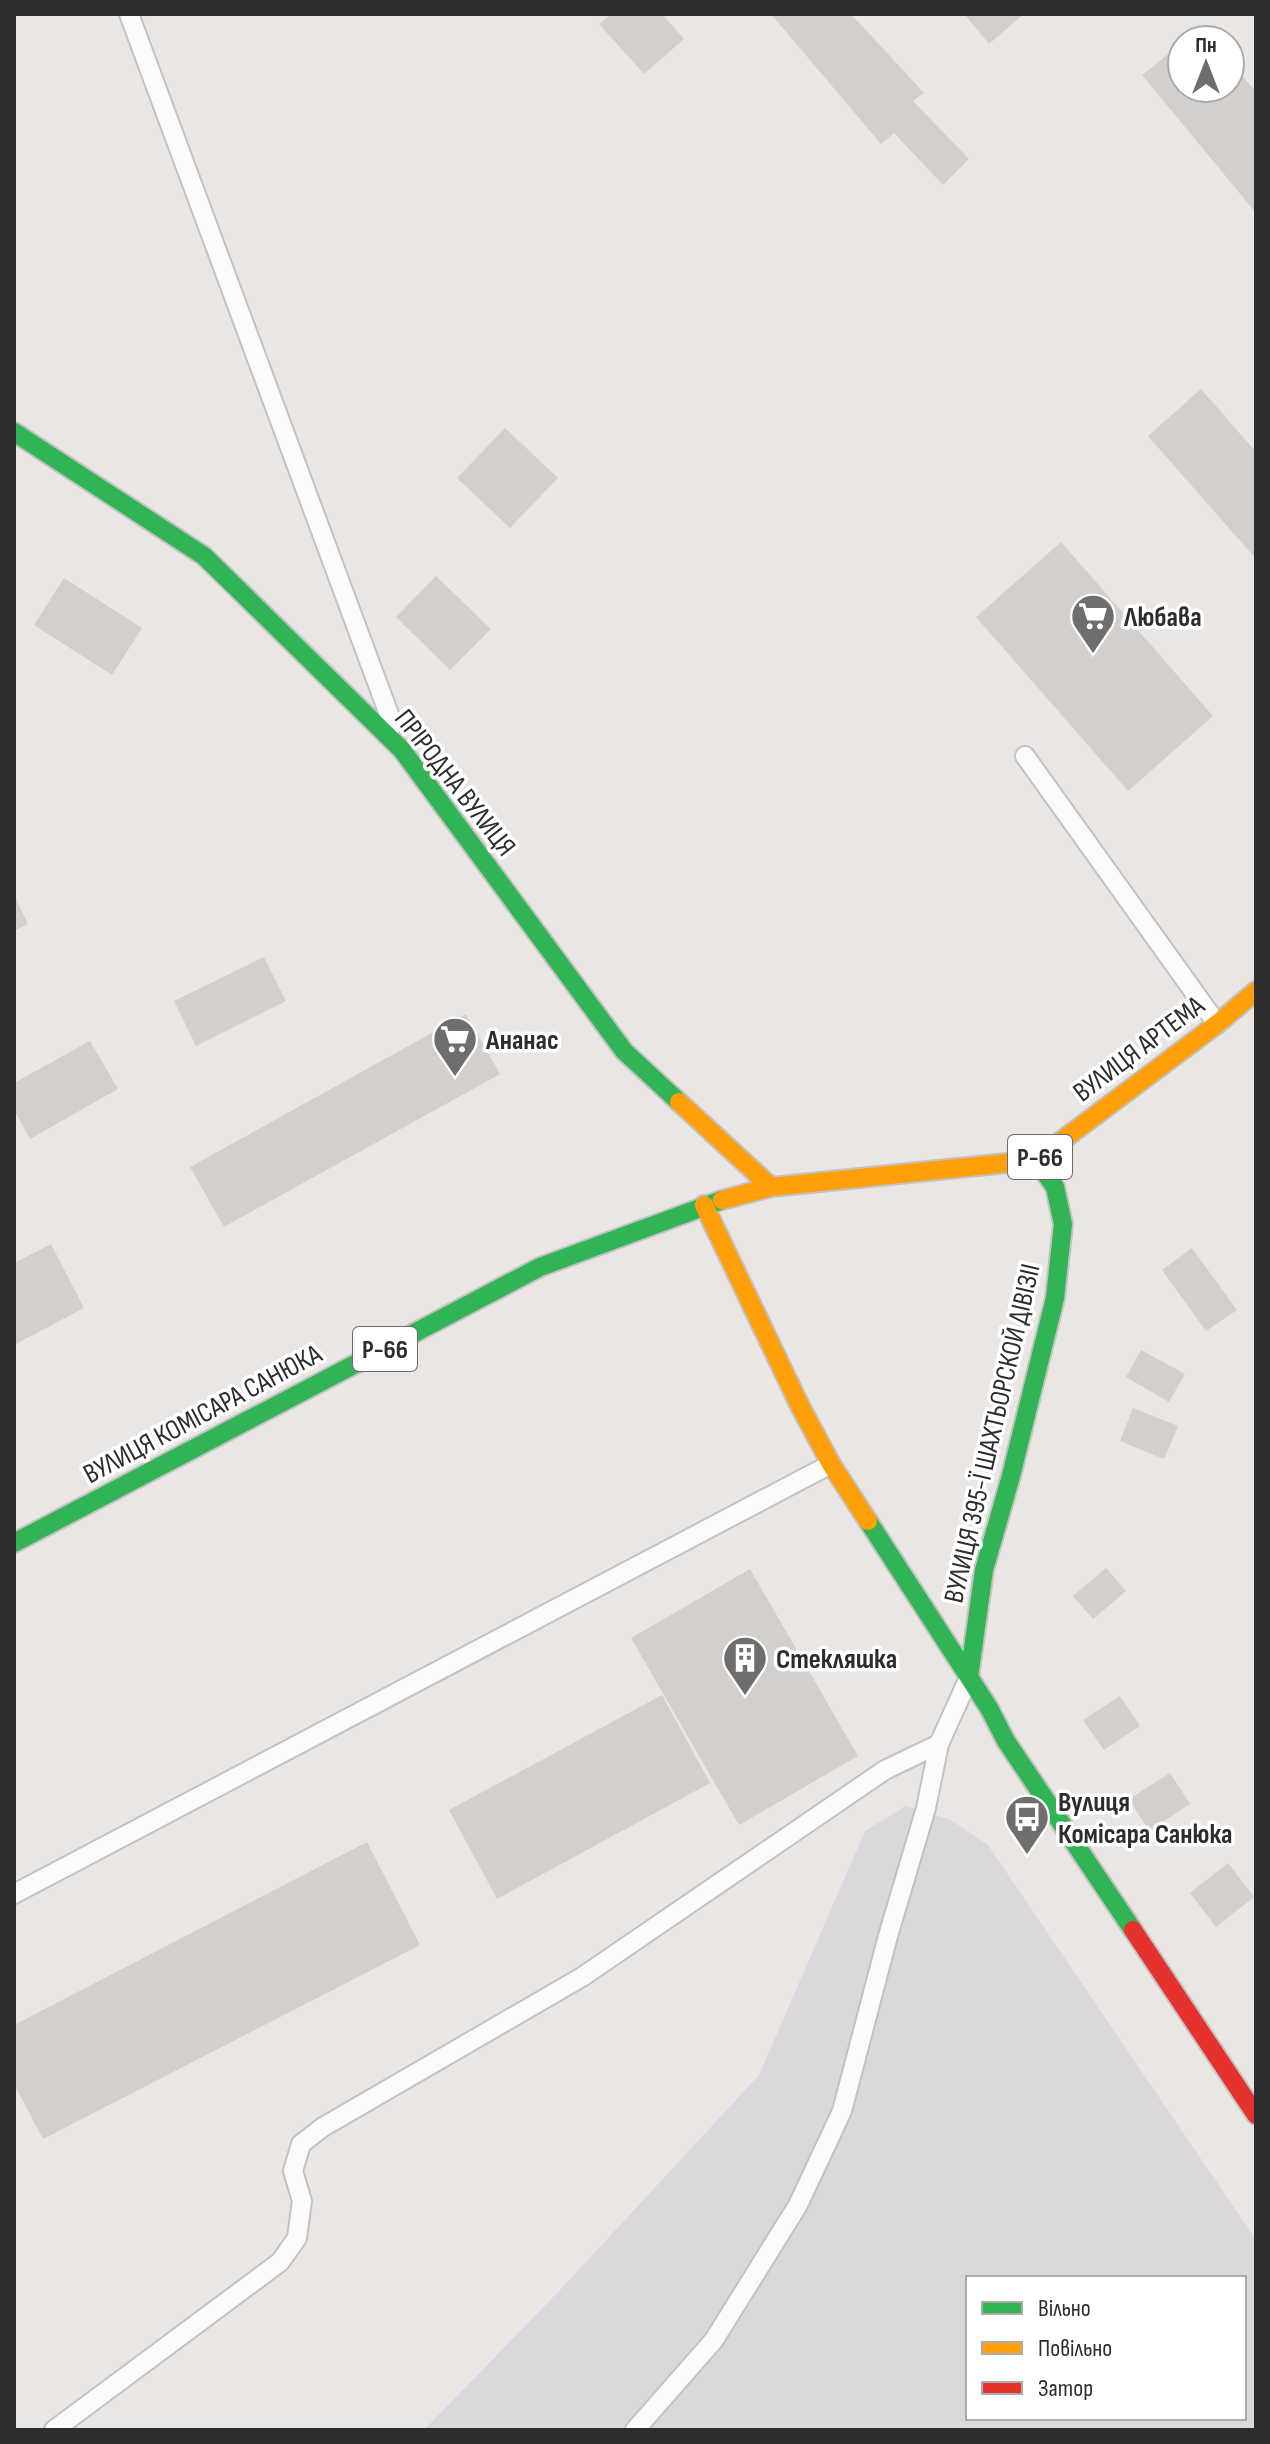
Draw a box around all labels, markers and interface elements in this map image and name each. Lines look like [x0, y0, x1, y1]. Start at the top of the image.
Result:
north arrow [1166, 24, 1246, 104]
text: Пн [1195, 32, 1217, 59]
supermarket icon: Любава [1069, 592, 1117, 655]
place label: Любава [1123, 601, 1202, 634]
street label: ПРІРОДНА ВУЛИЦЯ [387, 703, 522, 863]
street label: ВУЛИЦЯ АРТЕМА [1067, 989, 1212, 1109]
supermarket icon: Ананас [431, 1015, 479, 1078]
place label: Ананас [485, 1024, 559, 1057]
road number: Р-66 [1008, 1135, 1072, 1179]
street label: ВУЛИЦЯ 395-Ї ШАХТЬОРСКОЙ ДІВІЗІІ [937, 1261, 1048, 1606]
road number: Р-66 [353, 1327, 417, 1371]
street label: ВУЛИЦЯ КОМІСАРА САНЮКА [78, 1337, 328, 1491]
building icon: Стекляшка [721, 1634, 769, 1697]
place label: Стекляшка [776, 1643, 897, 1676]
place label: Вулиця Комісара Санюка [1058, 1786, 1232, 1851]
bus stop icon: Вулиця Комісара Санюка [1003, 1793, 1051, 1856]
legend [966, 2276, 1246, 2420]
text: Вільно [1038, 2294, 1091, 2323]
text: Повільно [1038, 2334, 1112, 2363]
text: Затор [1038, 2374, 1093, 2403]

